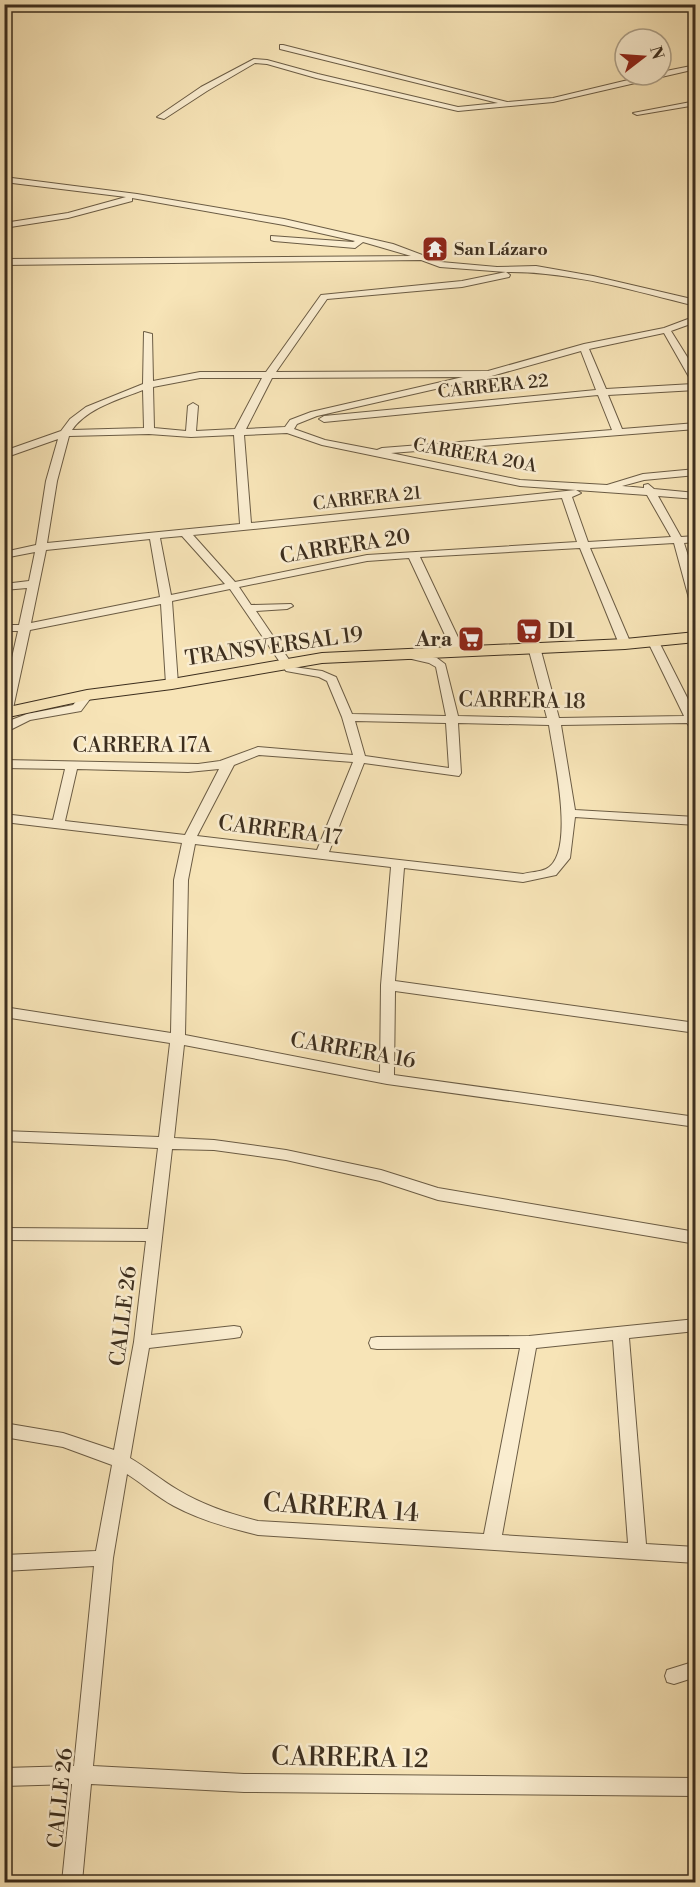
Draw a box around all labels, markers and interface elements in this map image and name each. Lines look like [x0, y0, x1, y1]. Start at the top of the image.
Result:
north arrow [613, 27, 673, 87]
text: N [645, 44, 668, 62]
temple icon: San Lázaro [420, 234, 450, 264]
place label: San Lázaro [454, 238, 548, 261]
street label: CARRERA 22 [437, 369, 550, 404]
street label: CARRERA 20A [411, 433, 539, 478]
street label: CARRERA 21 [312, 481, 423, 516]
street label: CARRERA 20 [278, 524, 412, 570]
supermarket icon: D1 [514, 616, 544, 646]
place label: D1 [548, 619, 575, 645]
street label: TRANSVERSAL 19 [183, 622, 365, 672]
supermarket icon: Ara [456, 624, 486, 654]
place label: Ara [414, 627, 453, 653]
street label: CARRERA 18 [458, 687, 586, 715]
street label: CARRERA 17A [73, 733, 212, 759]
street label: CARRERA 17 [217, 811, 344, 852]
street label: CARRERA 16 [288, 1027, 418, 1075]
street label: CALLE 26 [105, 1264, 143, 1368]
street label: CARRERA 14 [262, 1487, 420, 1529]
street label: CARRERA 12 [271, 1741, 429, 1775]
street label: CALLE 26 [43, 1746, 79, 1850]

